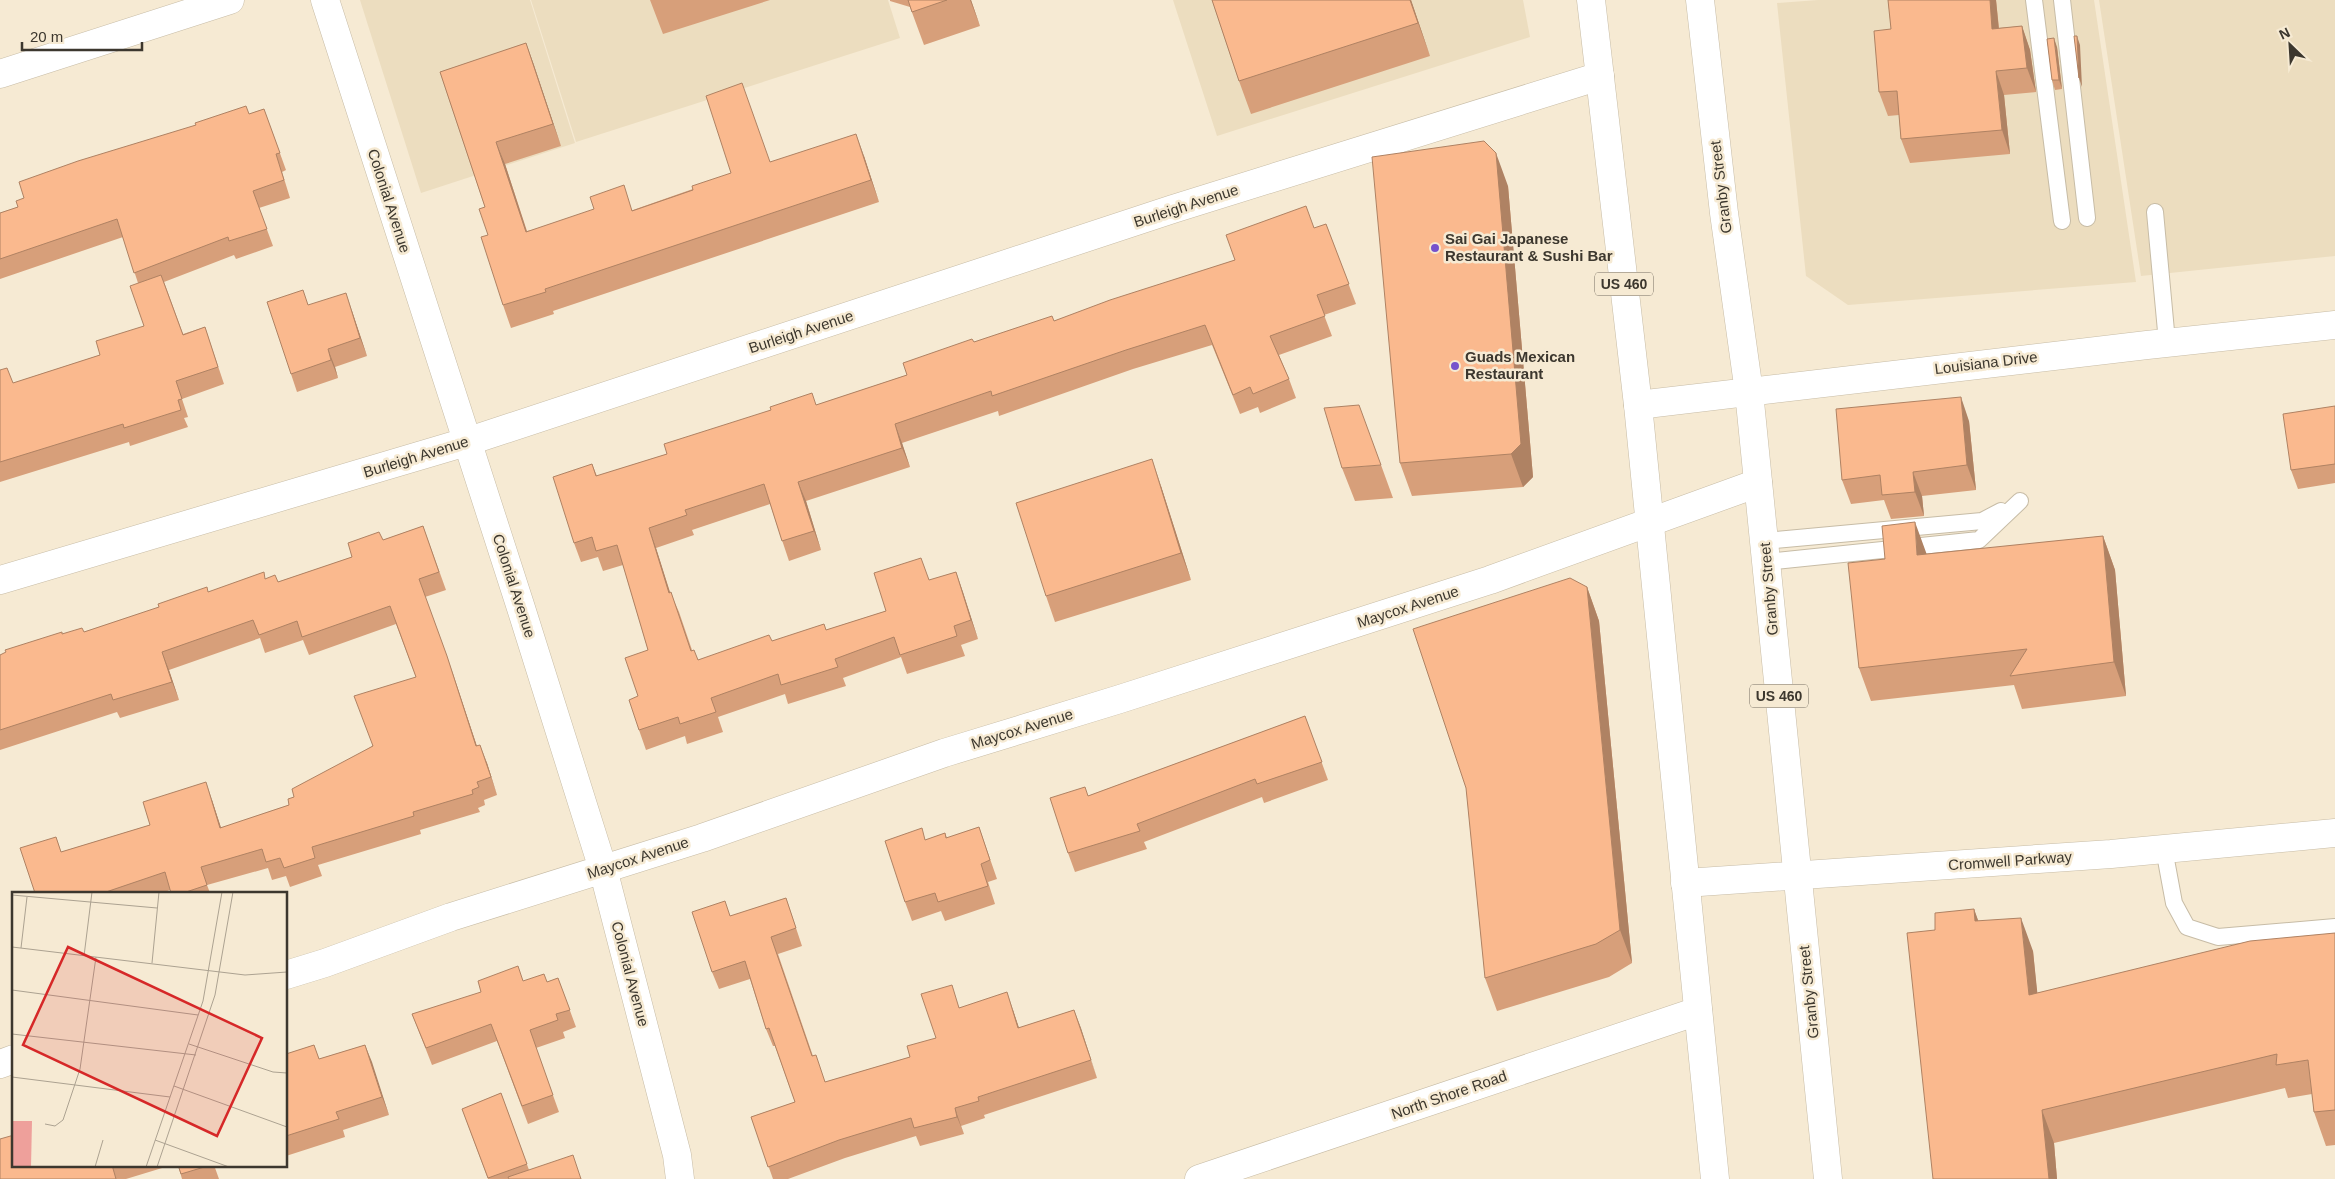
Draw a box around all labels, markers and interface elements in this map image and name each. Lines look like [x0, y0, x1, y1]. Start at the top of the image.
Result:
scale bar [22, 20, 142, 52]
north arrow [2265, 20, 2315, 70]
text: N [2277, 24, 2292, 43]
text: 20 m [30, 28, 63, 45]
street label: Granby Street [1706, 139, 1735, 234]
street label: Colonial Avenue [365, 147, 414, 255]
street label: Burleigh Avenue [1131, 181, 1240, 230]
place label: Sai Gai Japanese Restaurant & Sushi Bar [1445, 230, 1613, 264]
marker: Sai Gai Japanese Restaurant & Sushi Bar [1429, 242, 1441, 254]
road number: US 460 [1595, 272, 1653, 296]
street label: Burleigh Avenue [746, 307, 855, 356]
place label: Guads Mexican Restaurant [1465, 348, 1575, 382]
street label: Louisiana Drive [1934, 348, 2038, 377]
marker: Guads Mexican Restaurant [1449, 360, 1461, 372]
street label: Burleigh Avenue [361, 432, 470, 481]
street label: Colonial Avenue [490, 532, 539, 640]
street label: Granby Street [1756, 541, 1781, 636]
street label: Maycox Avenue [1355, 582, 1461, 631]
road number: US 460 [1750, 684, 1808, 708]
street label: Maycox Avenue [969, 705, 1075, 752]
street label: Maycox Avenue [585, 833, 691, 882]
street label: Cromwell Parkway [1947, 848, 2073, 873]
inset map [12, 892, 288, 1166]
street label: Colonial Avenue [608, 919, 653, 1028]
street label: Granby Street [1795, 944, 1822, 1039]
street label: North Shore Road [1389, 1067, 1509, 1122]

